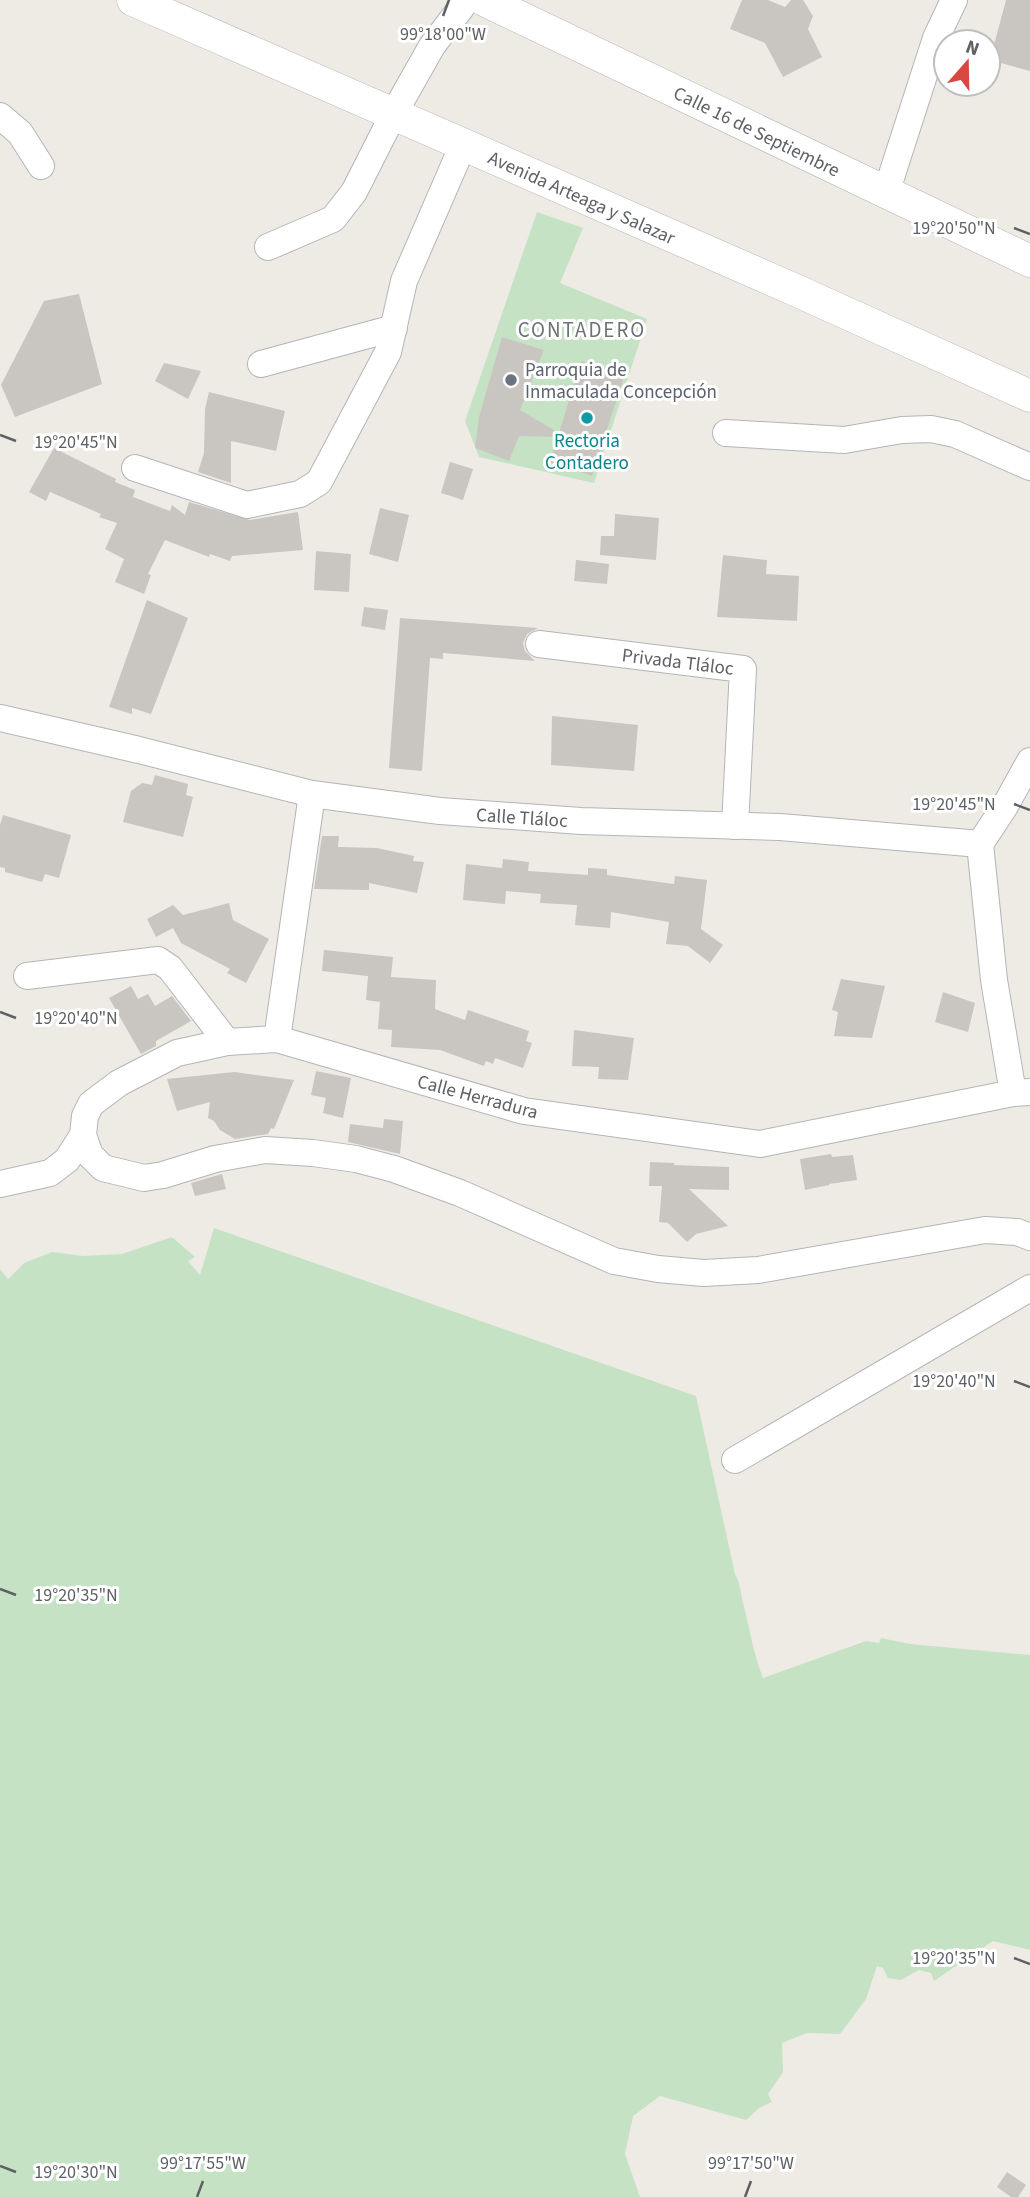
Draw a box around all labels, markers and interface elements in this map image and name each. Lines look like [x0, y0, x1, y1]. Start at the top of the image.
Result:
text: 99°18'00"W [400, 22, 486, 47]
north arrow [932, 28, 1002, 98]
text: N [962, 34, 983, 63]
street label: Calle 16 de Septiembre [669, 80, 844, 184]
street label: Avenida Arteaga y Salazar [483, 145, 680, 252]
text: 19°20'50"N [912, 216, 996, 241]
district label: CONTADERO [518, 315, 646, 345]
place label: Parroquia de Inmaculada Concepción [525, 357, 717, 406]
marker: Parroquia de Inmaculada Concepción [503, 372, 519, 388]
marker: Rectoria Contadero [579, 410, 595, 426]
place label: Rectoria Contadero [545, 428, 629, 477]
text: 19°20'45"N [34, 430, 118, 455]
street label: Privada Tláloc [620, 642, 736, 683]
text: 19°20'45"N [912, 792, 996, 817]
street label: Calle Tláloc [475, 802, 569, 835]
text: 19°20'40"N [34, 1006, 118, 1031]
street label: Calle Herradura [414, 1068, 541, 1127]
text: 19°20'40"N [912, 1369, 996, 1394]
text: 19°20'35"N [34, 1583, 118, 1608]
text: 19°20'35"N [912, 1946, 996, 1971]
text: 99°17'55"W [160, 2151, 246, 2176]
text: 99°17'50"W [708, 2151, 794, 2176]
text: 19°20'30"N [34, 2160, 118, 2185]

